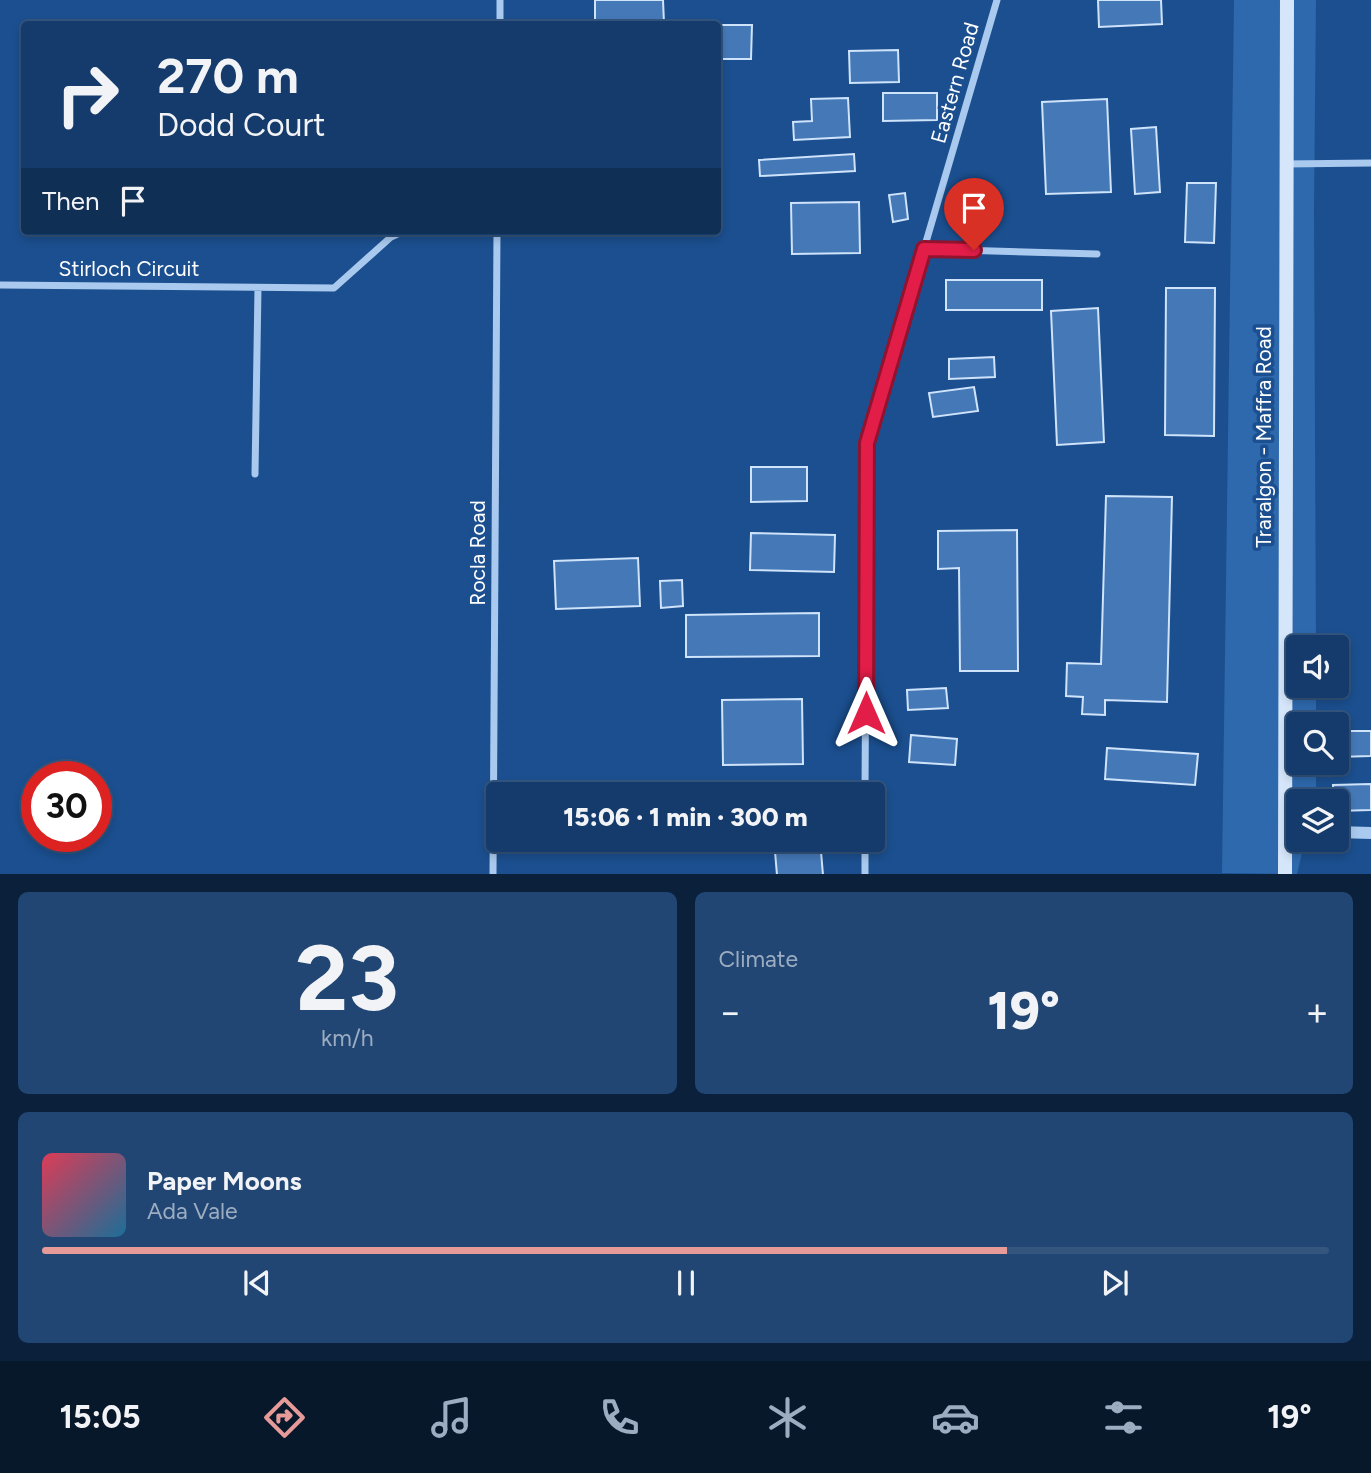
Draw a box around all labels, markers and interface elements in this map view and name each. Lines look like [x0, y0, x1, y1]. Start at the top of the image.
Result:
street label: Eastern Road [925, 20, 984, 146]
text: 270 m [157, 46, 299, 105]
icon: right [42, 49, 133, 140]
text: Dodd Court [157, 106, 325, 144]
pin [944, 178, 1004, 250]
icon: arrive [114, 182, 152, 220]
text: Then [42, 185, 100, 217]
icon: arrive [955, 189, 993, 227]
street label: Stirloch Circuit [59, 256, 199, 281]
street label: Traralgon - Maffra Road [1251, 326, 1276, 548]
street label: Rocla Road [465, 500, 490, 606]
map controls [1286, 635, 1349, 852]
button: sound [1286, 635, 1349, 698]
position arrow [829, 676, 903, 750]
button: search [1286, 712, 1349, 775]
speed limit sign: 30 [21, 761, 112, 852]
button: layers [1286, 789, 1349, 852]
text: 15:06 · 1 min · 300 m [563, 801, 808, 833]
text: 23 [296, 924, 399, 1033]
text: Climate [719, 945, 798, 973]
text: 19° [987, 980, 1060, 1042]
text: − [719, 989, 742, 1035]
text: + [1305, 989, 1329, 1035]
text: km/h [321, 1024, 374, 1052]
text: Paper Moons [147, 1165, 302, 1197]
text: Ada Vale [147, 1197, 238, 1225]
icon: previous [238, 1264, 276, 1302]
icon: pause [667, 1264, 705, 1302]
icon: next [1096, 1264, 1134, 1302]
icon: directions [260, 1393, 309, 1442]
icon: music [427, 1393, 476, 1442]
icon: phone [595, 1393, 644, 1442]
icon: climate [763, 1393, 812, 1442]
icon: car [931, 1393, 980, 1442]
icon: filters [1099, 1393, 1148, 1442]
text: 15:05 [59, 1398, 141, 1436]
text: 19° [1267, 1398, 1312, 1436]

